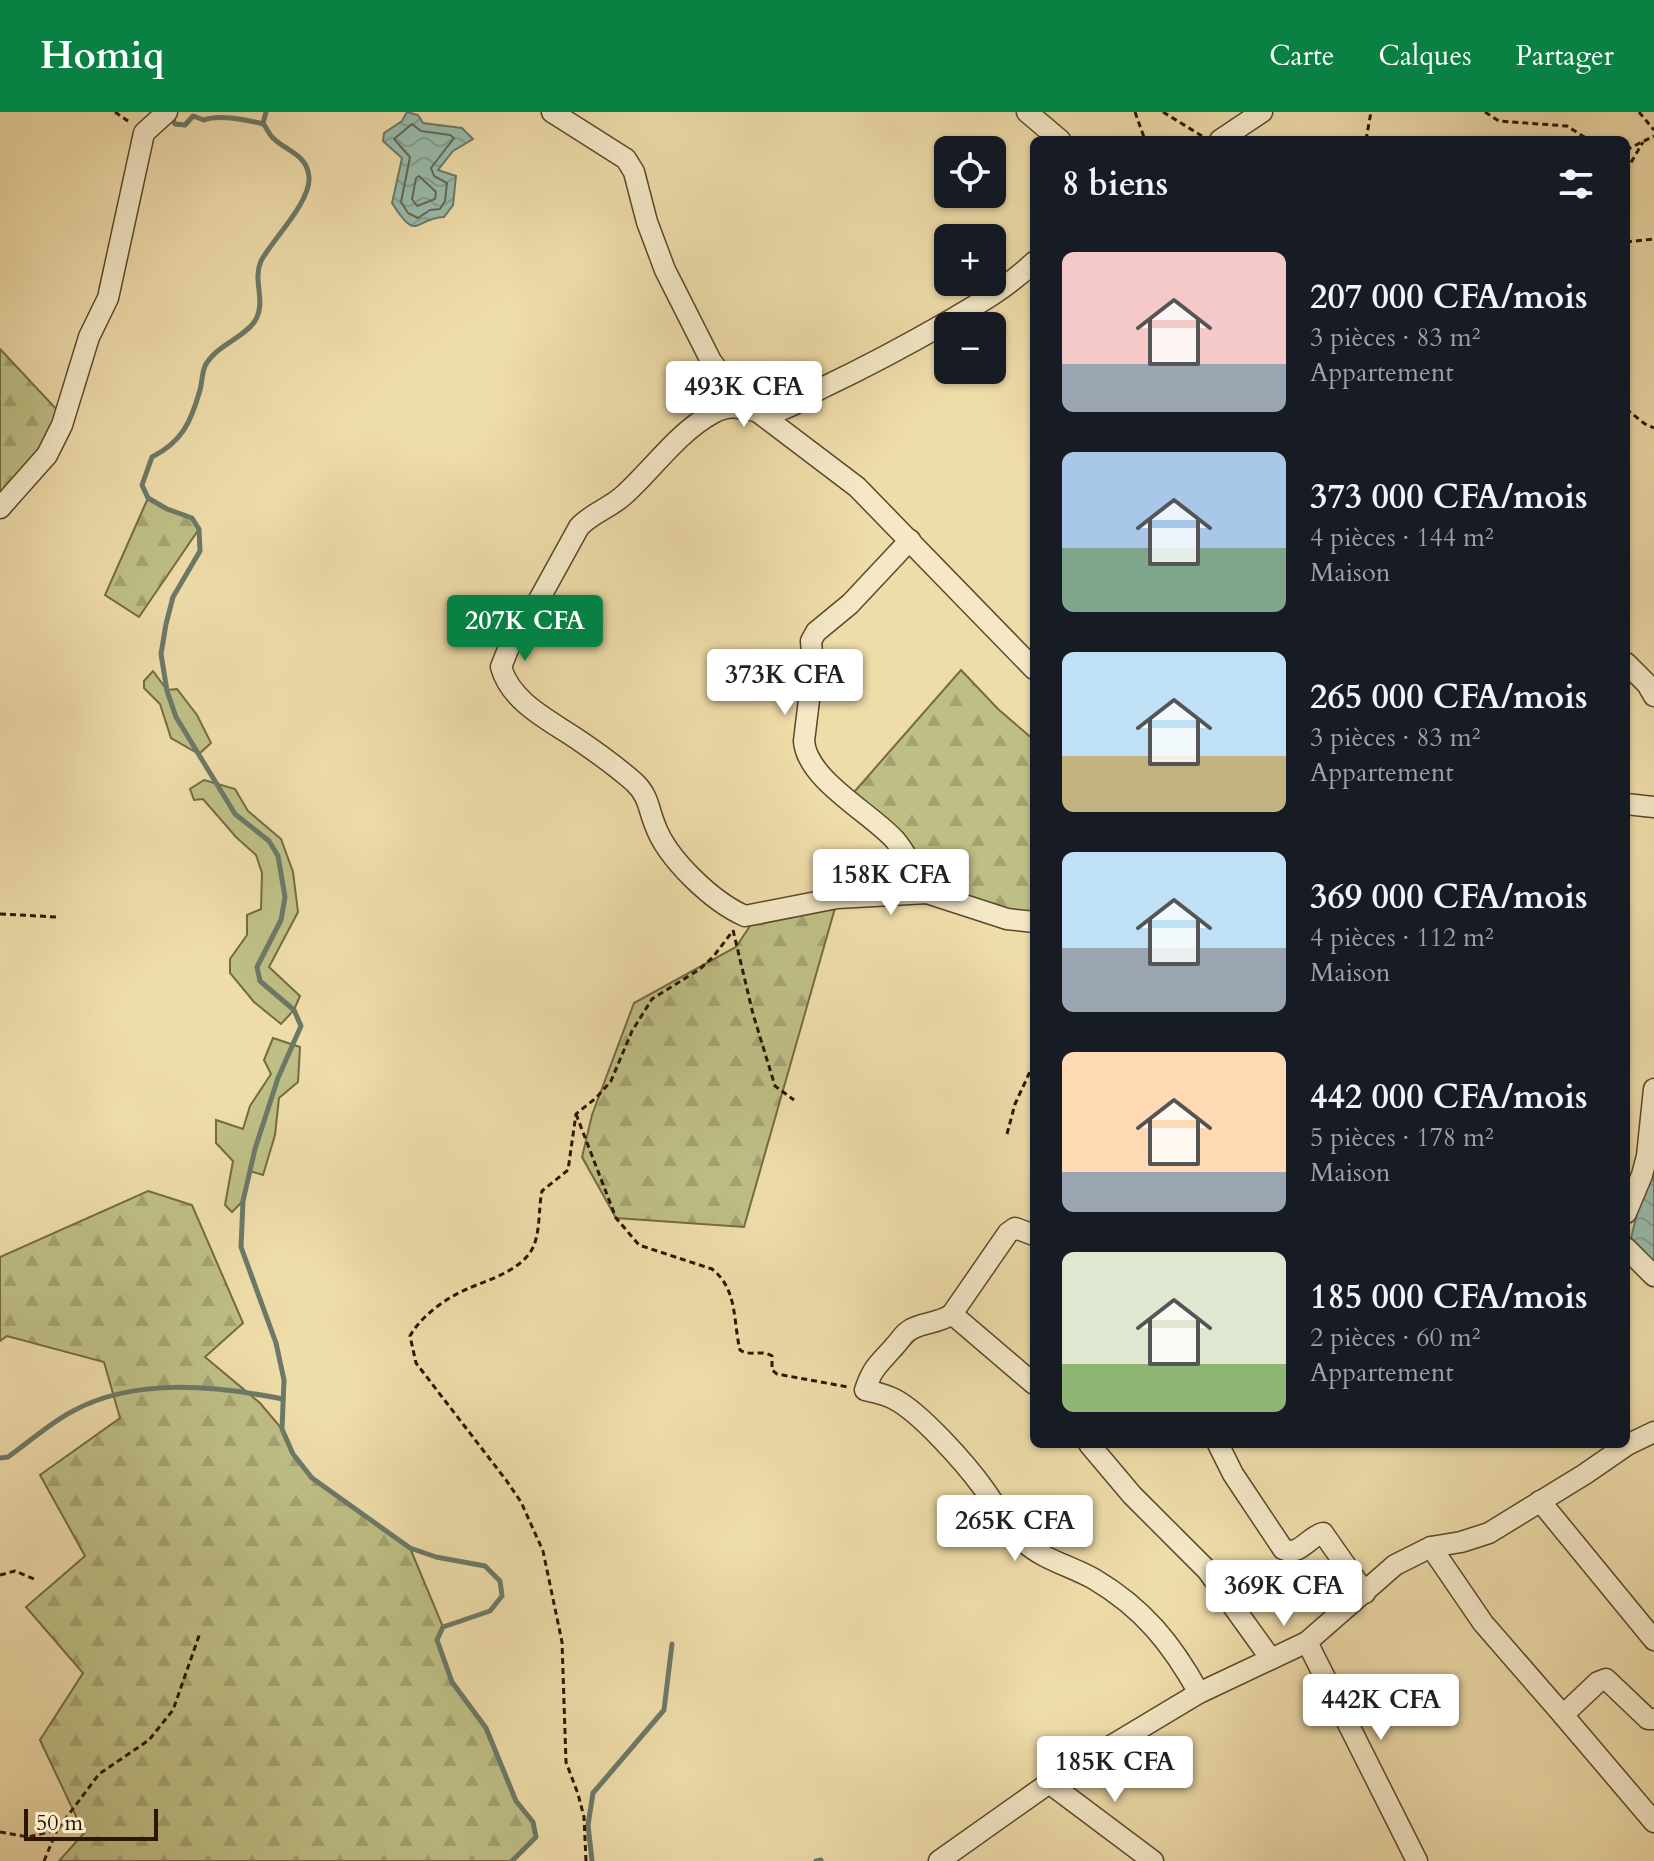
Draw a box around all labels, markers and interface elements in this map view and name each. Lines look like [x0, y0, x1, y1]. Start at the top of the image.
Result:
text: Homiq [40, 30, 164, 82]
text: Carte [1269, 37, 1334, 75]
text: Calques [1378, 37, 1472, 75]
text: Partager [1516, 37, 1614, 75]
map controls [934, 136, 1006, 384]
button: locate [934, 136, 1006, 208]
text: 8 biens [1062, 161, 1168, 207]
icon: filters [1554, 162, 1598, 206]
button: + [934, 224, 1006, 296]
text: 207 000 CFA/mois [1310, 274, 1588, 320]
icon: home [1126, 284, 1222, 380]
button: − [934, 312, 1006, 384]
text: 3 pièces · 83 m² [1310, 320, 1481, 355]
text: Appartement [1310, 355, 1454, 390]
pin: 493K CFA [661, 361, 827, 429]
text: 493K CFA [684, 369, 804, 404]
text: 373 000 CFA/mois [1310, 474, 1588, 520]
icon: home [1126, 484, 1222, 580]
text: 4 pièces · 144 m² [1310, 520, 1494, 555]
text: Maison [1310, 555, 1391, 590]
pin: 207K CFA [442, 595, 608, 663]
text: 207K CFA [465, 603, 585, 638]
pin: 373K CFA [702, 649, 868, 717]
text: 373K CFA [725, 657, 845, 692]
text: 265 000 CFA/mois [1310, 674, 1588, 720]
icon: home [1126, 684, 1222, 780]
text: 3 pièces · 83 m² [1310, 720, 1481, 755]
text: Appartement [1310, 755, 1454, 790]
pin: 158K CFA [808, 849, 974, 917]
text: 158K CFA [831, 857, 951, 892]
text: 369 000 CFA/mois [1310, 874, 1588, 920]
icon: home [1126, 884, 1222, 980]
text: 4 pièces · 112 m² [1310, 920, 1494, 955]
text: Maison [1310, 955, 1391, 990]
text: 442 000 CFA/mois [1310, 1074, 1588, 1120]
icon: home [1126, 1084, 1222, 1180]
text: 5 pièces · 178 m² [1310, 1120, 1494, 1155]
text: Maison [1310, 1155, 1391, 1190]
text: 185 000 CFA/mois [1310, 1274, 1588, 1320]
icon: home [1126, 1284, 1222, 1380]
text: 2 pièces · 60 m² [1310, 1320, 1481, 1355]
text: Appartement [1310, 1355, 1454, 1390]
pin: 265K CFA [932, 1495, 1098, 1563]
text: 265K CFA [955, 1503, 1075, 1538]
pin: 369K CFA [1201, 1560, 1367, 1628]
text: 369K CFA [1224, 1568, 1344, 1603]
pin: 442K CFA [1298, 1674, 1464, 1742]
text: 442K CFA [1321, 1682, 1441, 1717]
pin: 185K CFA [1032, 1736, 1198, 1804]
text: 185K CFA [1055, 1744, 1175, 1779]
scale bar [24, 1805, 158, 1841]
text: 50 m [36, 1808, 83, 1838]

